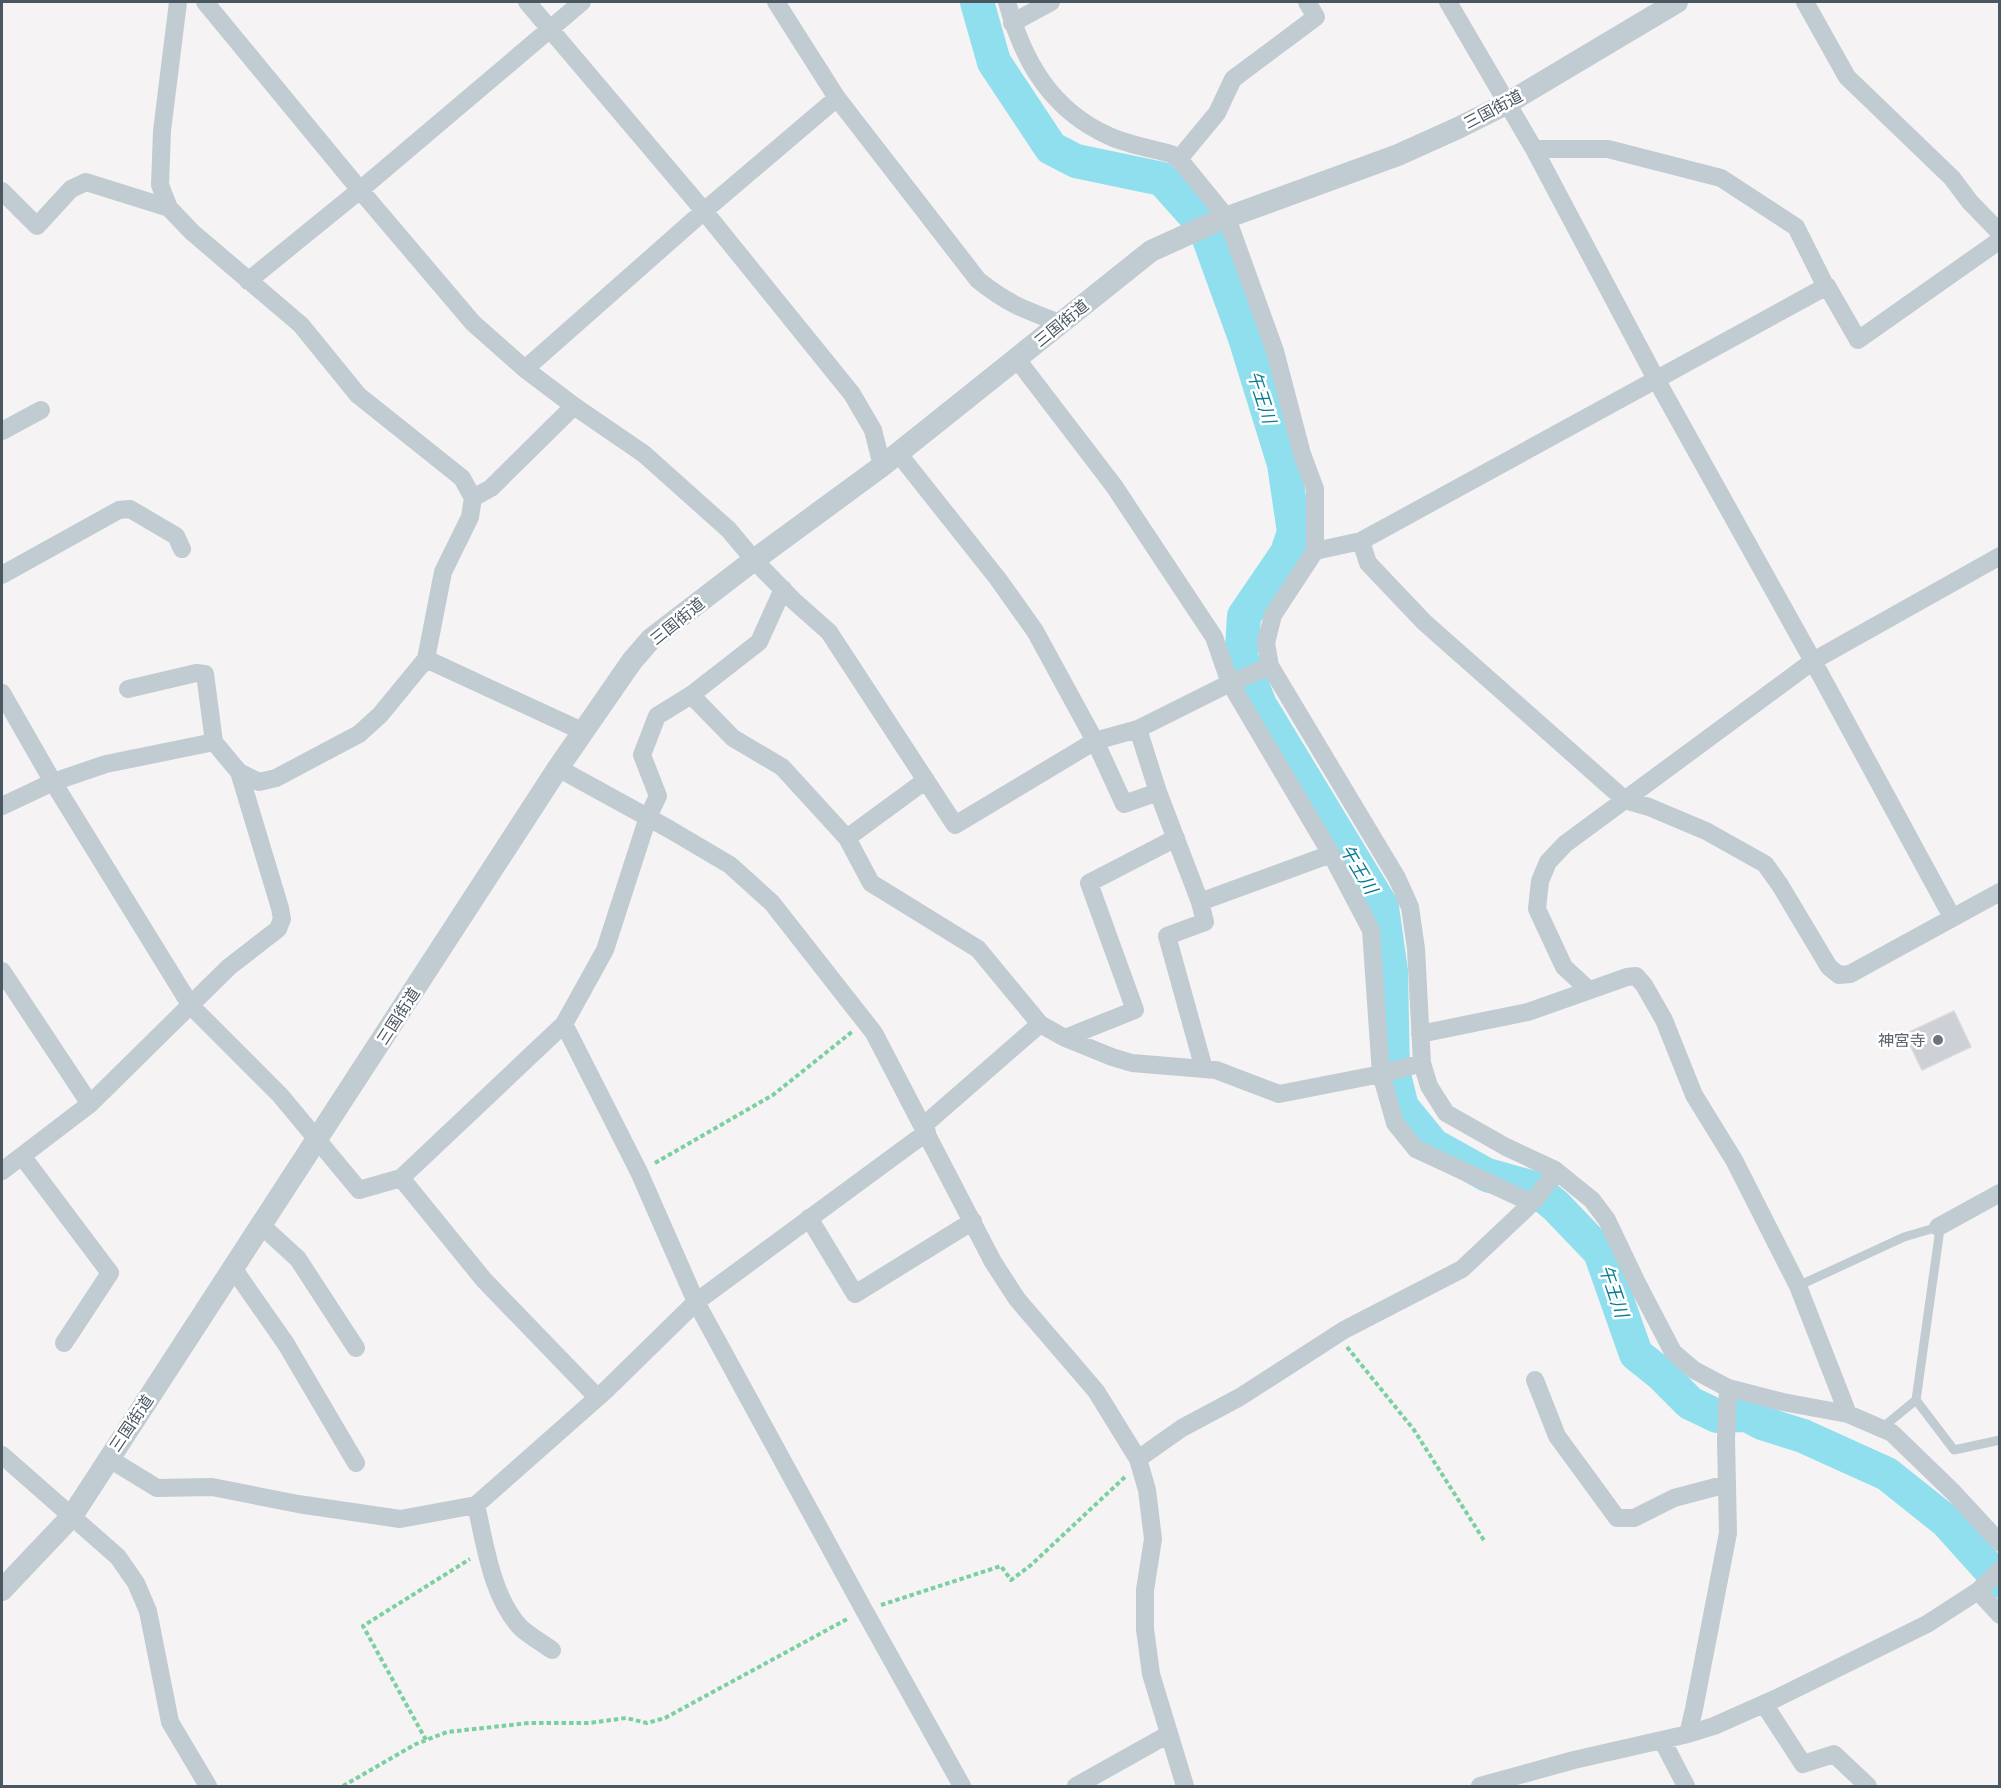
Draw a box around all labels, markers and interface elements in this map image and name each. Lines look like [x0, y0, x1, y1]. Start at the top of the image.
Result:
street label: 三国街道 [1460, 85, 1526, 133]
street label: 三国街道 [1030, 295, 1092, 351]
water label: 午王川 [1243, 368, 1282, 428]
street label: 三国街道 [646, 593, 708, 649]
water label: 午王川 [1335, 840, 1384, 900]
street label: 三国街道 [372, 984, 424, 1048]
place label: 神宮寺 [1878, 1030, 1926, 1050]
marker: 神宮寺 [1931, 1033, 1945, 1047]
water label: 午王川 [1594, 1262, 1634, 1322]
street label: 三国街道 [105, 1391, 157, 1455]

